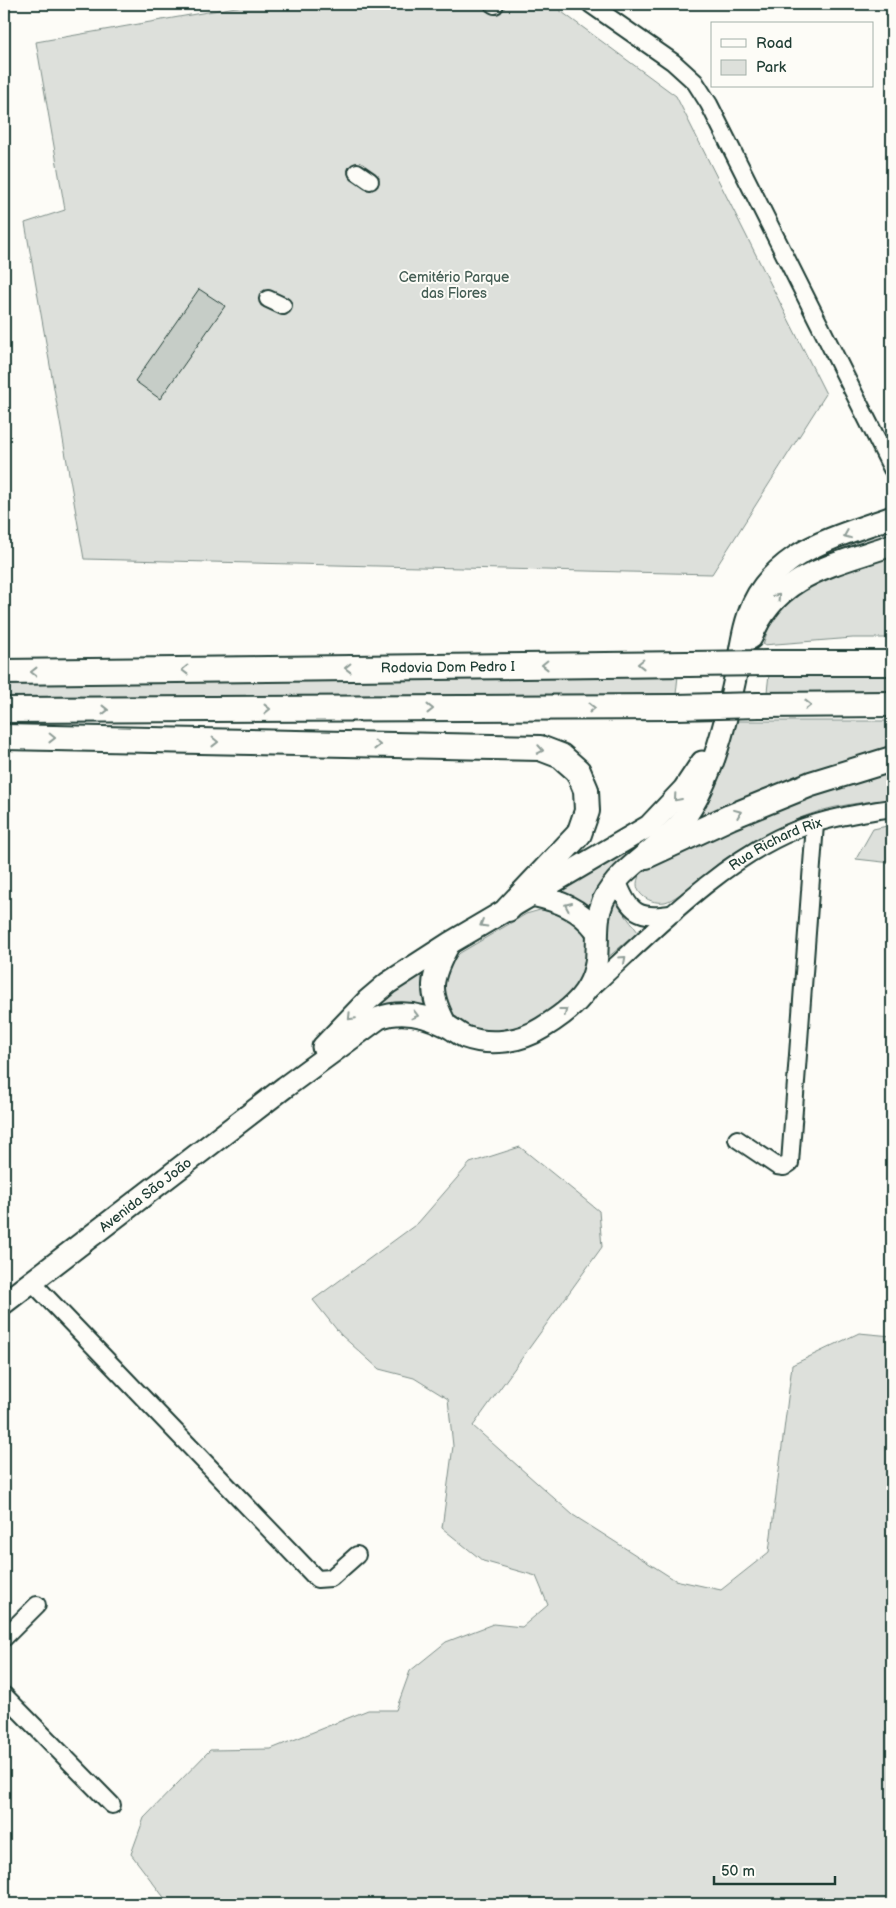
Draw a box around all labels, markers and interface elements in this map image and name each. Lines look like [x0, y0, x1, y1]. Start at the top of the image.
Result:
legend [711, 22, 874, 88]
text: Road [756, 34, 792, 53]
text: Park [756, 58, 787, 77]
park label: Cemitério Parque das Flores [399, 269, 509, 302]
one-way arrow [843, 528, 852, 539]
one-way arrow [771, 594, 780, 603]
street label: Rodovia Dom Pedro I [381, 658, 515, 676]
one-way arrow [637, 659, 644, 669]
one-way arrow [541, 660, 549, 671]
one-way arrow [344, 663, 352, 673]
one-way arrow [181, 665, 189, 675]
one-way arrow [30, 667, 38, 677]
one-way arrow [804, 700, 812, 710]
one-way arrow [589, 703, 597, 713]
one-way arrow [264, 704, 272, 714]
one-way arrow [426, 704, 434, 714]
one-way arrow [102, 705, 109, 715]
one-way arrow [49, 733, 57, 743]
one-way arrow [211, 736, 219, 747]
one-way arrow [374, 740, 382, 750]
one-way arrow [535, 744, 544, 754]
one-way arrow [673, 792, 682, 801]
one-way arrow [733, 809, 742, 820]
street label: Rua Richard Rix [725, 813, 824, 874]
one-way arrow [564, 902, 573, 913]
one-way arrow [479, 917, 488, 927]
one-way arrow [618, 956, 627, 965]
one-way arrow [411, 1009, 420, 1020]
one-way arrow [558, 1009, 567, 1017]
one-way arrow [348, 1012, 357, 1021]
street label: Avenida São João [95, 1154, 195, 1235]
scale bar [714, 1853, 835, 1885]
text: 50 m [721, 1862, 755, 1881]

